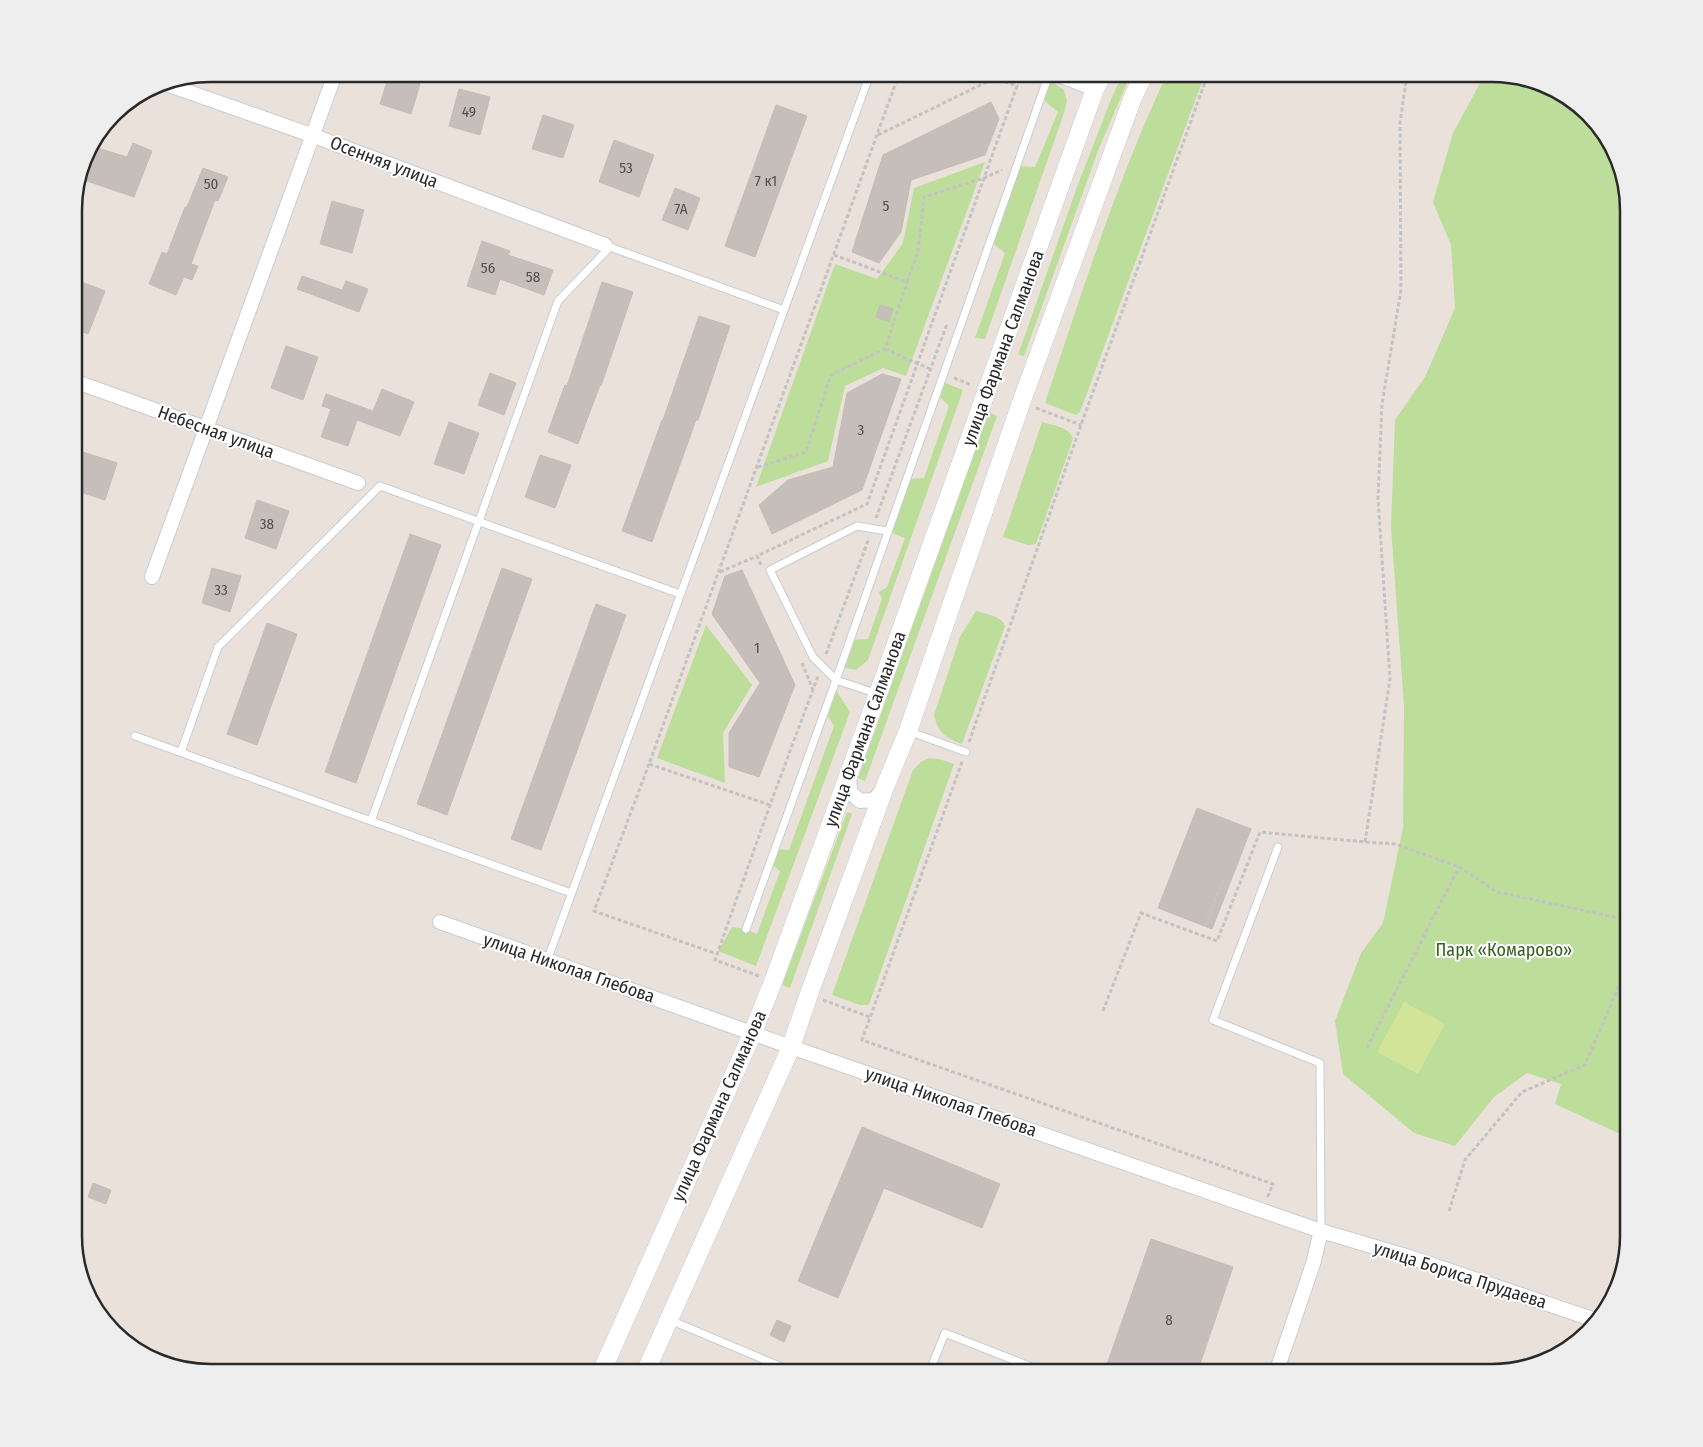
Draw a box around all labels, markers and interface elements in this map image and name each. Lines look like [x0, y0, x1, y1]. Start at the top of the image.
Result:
house number: 49 [462, 103, 476, 121]
street label: Осенняя улица [327, 131, 441, 193]
house number: 53 [619, 159, 633, 177]
house number: 7 к1 [755, 172, 777, 190]
house number: 50 [204, 175, 218, 193]
house number: 5 [883, 197, 890, 215]
house number: 7А [674, 200, 688, 218]
street label: улица Фармана Салманова [957, 247, 1049, 449]
house number: 56 [481, 259, 495, 277]
house number: 58 [526, 268, 540, 286]
street label: Небесная улица [155, 401, 277, 463]
house number: 3 [858, 421, 865, 439]
house number: 38 [260, 515, 274, 533]
house number: 33 [214, 581, 228, 599]
street label: улица Фармана Салманова [819, 628, 911, 830]
house number: 1 [754, 639, 760, 657]
street label: улица Николая Глебова [480, 928, 658, 1008]
park label: Парк «Комарово» [1436, 939, 1572, 961]
street label: улица Фармана Салманова [667, 1007, 771, 1205]
street label: улица Николая Глебова [862, 1062, 1040, 1142]
street label: улица Бориса Прудаева [1371, 1237, 1550, 1313]
house number: 8 [1165, 1311, 1173, 1329]

